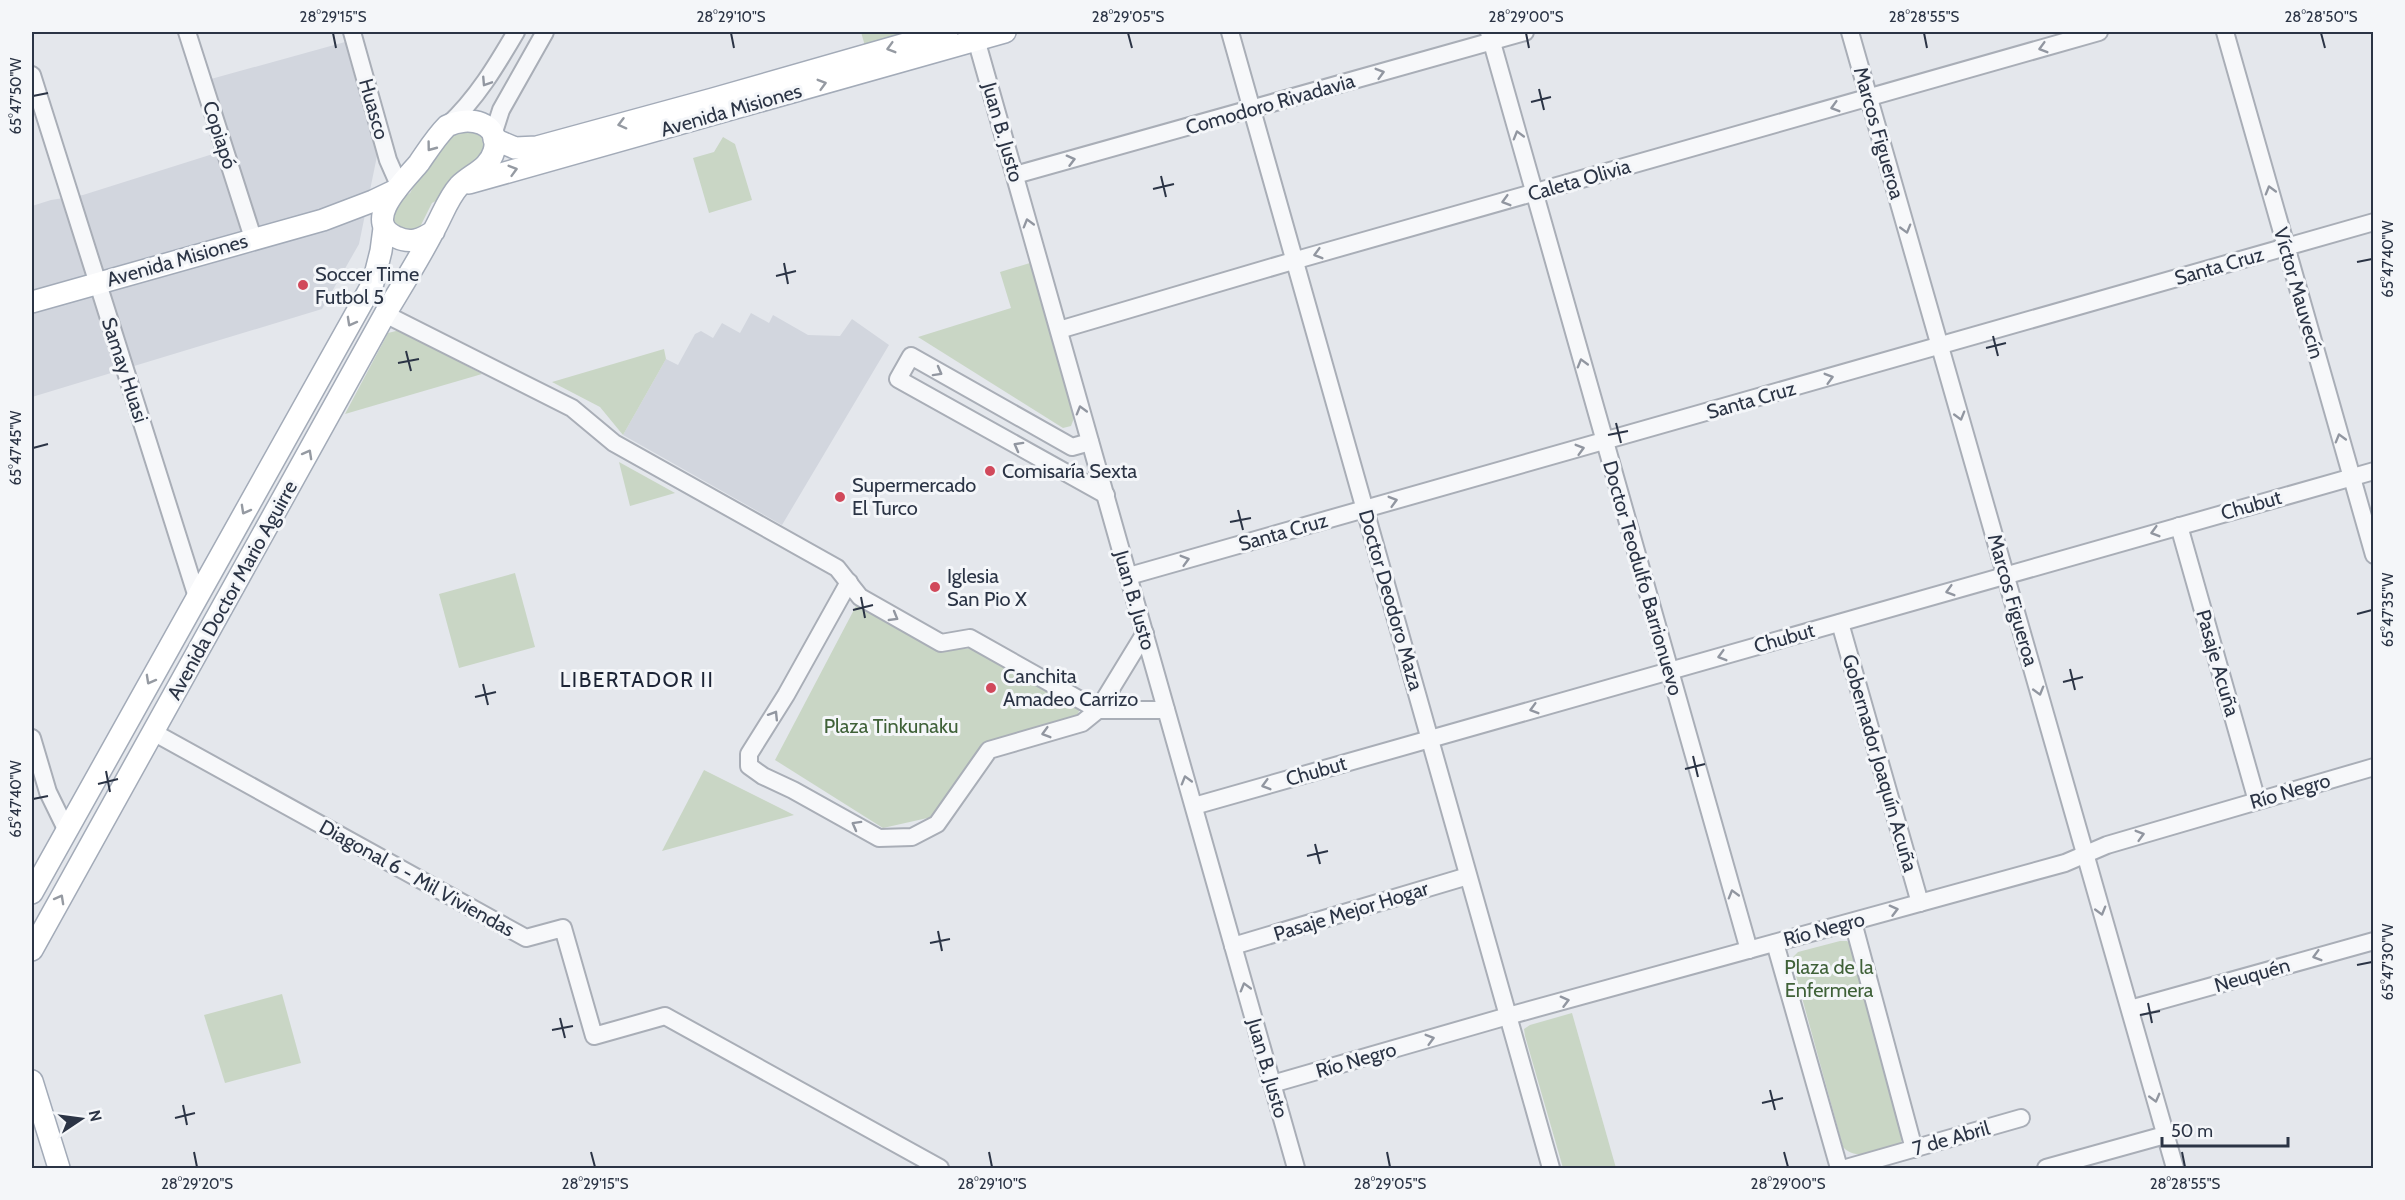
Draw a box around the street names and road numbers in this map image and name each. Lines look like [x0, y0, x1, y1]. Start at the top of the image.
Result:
street label: Marcos Figueroa [1849, 64, 1909, 202]
street label: Comodoro Rivadavia [1183, 68, 1358, 140]
street label: Huasco [354, 76, 394, 142]
street label: Avenida Misiones [658, 78, 804, 142]
street label: Juan B. Justo [977, 78, 1029, 185]
street label: Copiapó [198, 98, 242, 172]
street label: Caleta Olivia [1525, 154, 1633, 206]
street label: Víctor Mauvecín [2269, 225, 2329, 361]
street label: Avenida Misiones [104, 228, 250, 292]
street label: Santa Cruz [2172, 242, 2266, 290]
street label: Samay Huasi [97, 314, 153, 426]
street label: Santa Cruz [1704, 376, 1798, 424]
street label: Doctor Teodulfo Barrionuevo [1598, 458, 1688, 698]
street label: Avenida Doctor Mario Aguirre [162, 476, 302, 704]
street label: Chubut [2218, 485, 2284, 525]
street label: Doctor Deodoro Maza [1354, 507, 1428, 694]
street label: Santa Cruz [1236, 508, 1330, 556]
street label: Marcos Figueroa [1983, 531, 2043, 669]
street label: Juan B. Justo [1109, 546, 1161, 653]
street label: Pasaje Acuña [2191, 607, 2245, 720]
street label: Chubut [1751, 618, 1817, 658]
street label: Gobernador Joaquín Acuña [1837, 651, 1923, 875]
street label: Chubut [1283, 751, 1349, 791]
street label: Río Negro [2247, 768, 2333, 814]
street label: Diagonal 6 - Mil Viviendas [315, 814, 519, 942]
street label: Pasaje Mejor Hogar [1271, 876, 1432, 946]
street label: Río Negro [1781, 907, 1867, 951]
street label: Neuquén [2211, 953, 2293, 997]
street label: Juan B. Justo [1242, 1014, 1294, 1121]
street label: Río Negro [1313, 1037, 1399, 1083]
street label: 7 de Abril [1910, 1115, 1993, 1160]

